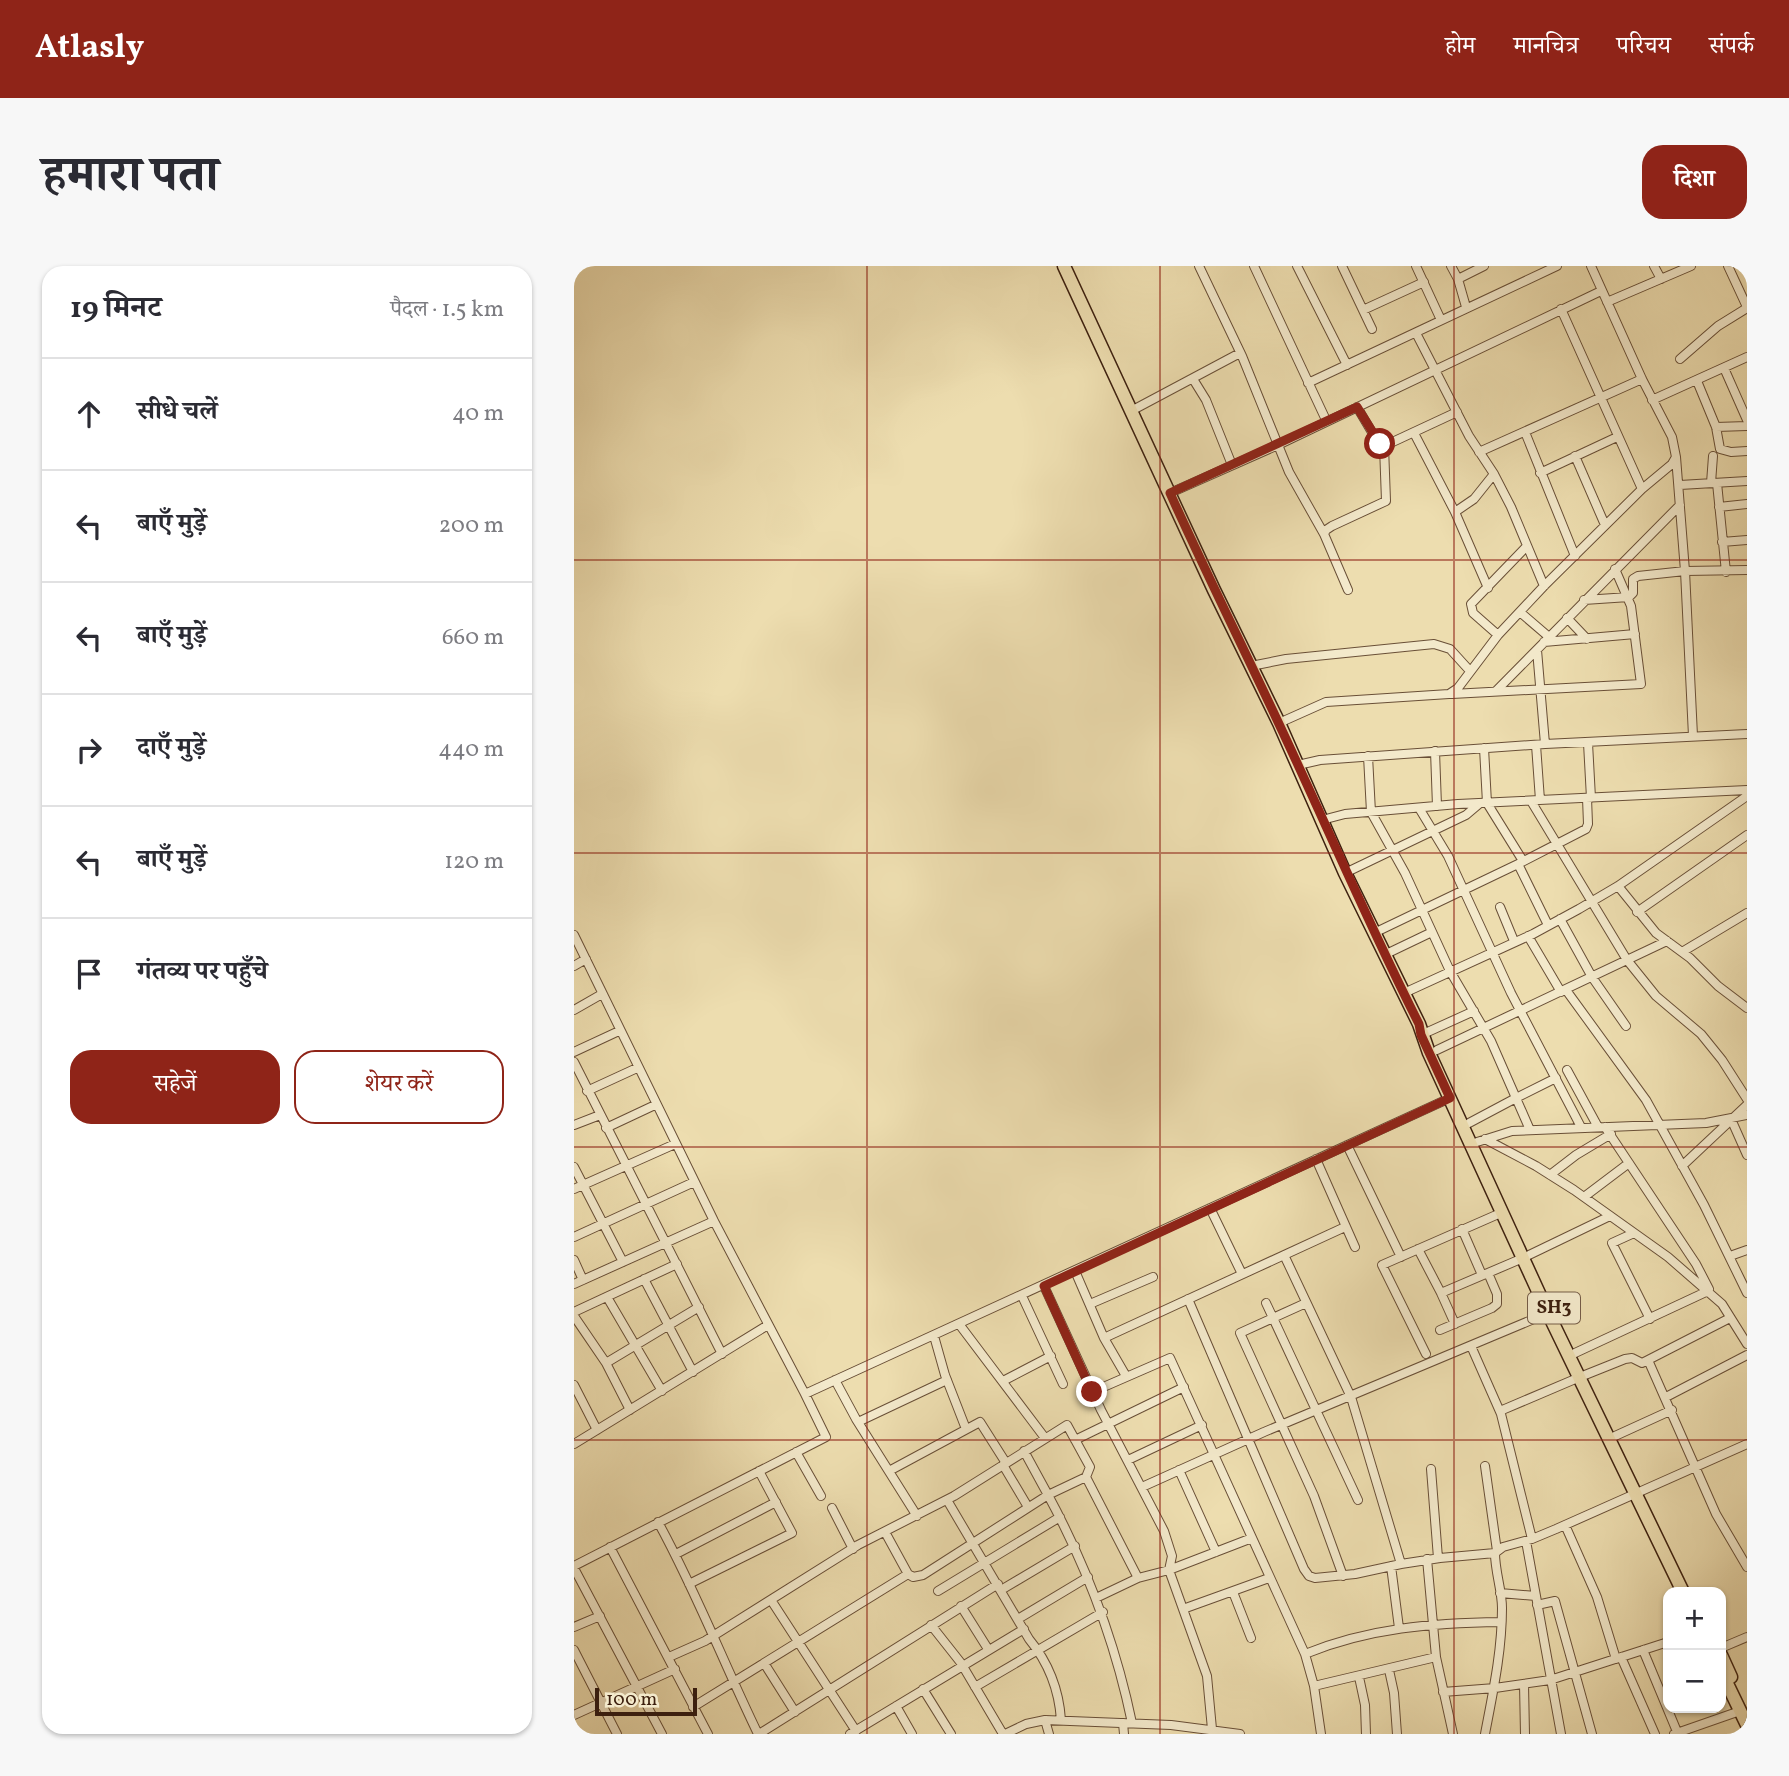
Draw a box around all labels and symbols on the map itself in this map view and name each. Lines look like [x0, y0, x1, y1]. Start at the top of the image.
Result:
route start [1364, 428, 1395, 459]
road number: SH3 [1528, 1292, 1580, 1324]
route end [1076, 1376, 1107, 1407]
scale bar [595, 1685, 696, 1717]

